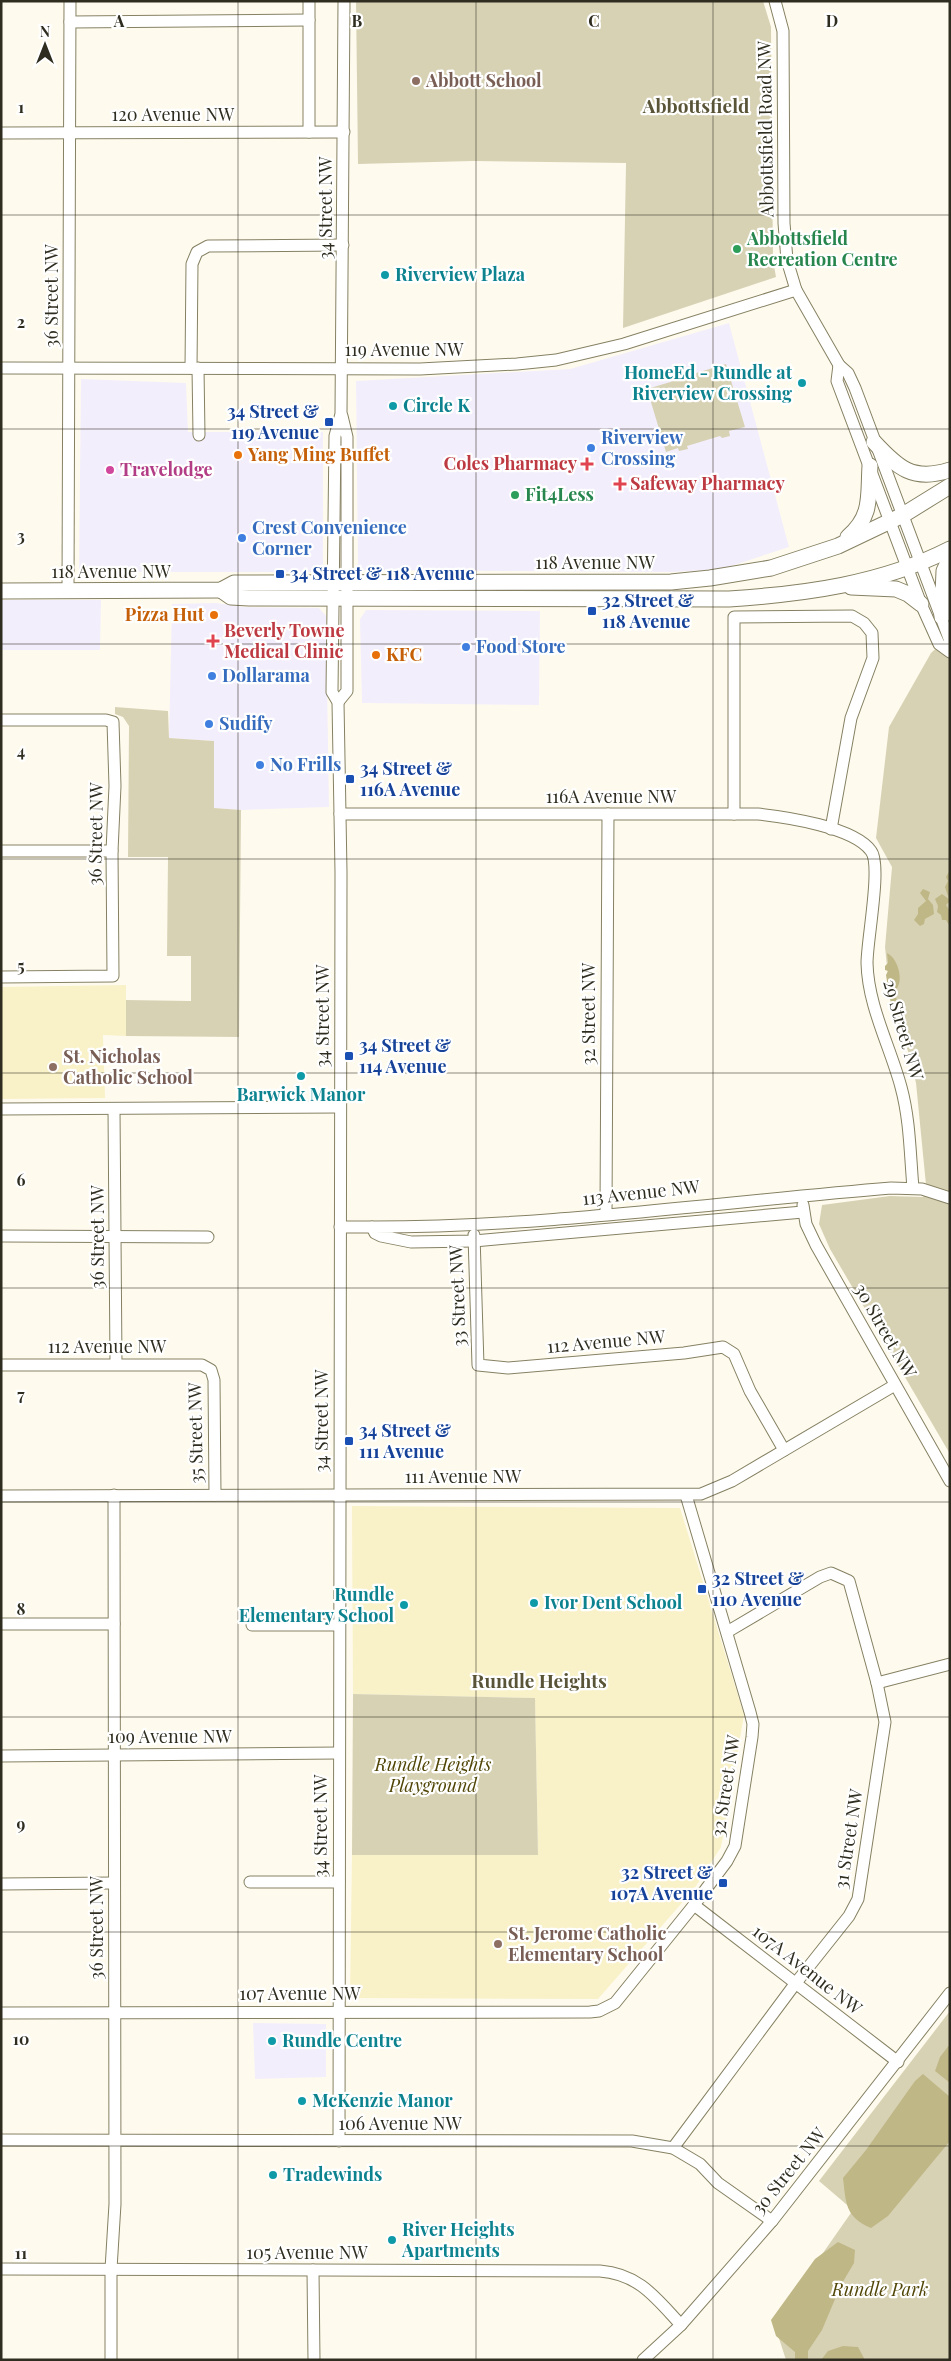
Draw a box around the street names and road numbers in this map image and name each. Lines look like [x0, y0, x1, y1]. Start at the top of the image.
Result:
street label: Abbottsfield Road NW [751, 40, 779, 218]
street label: 120 Avenue NW [112, 102, 235, 126]
street label: 34 Street NW [313, 156, 337, 260]
street label: 36 Street NW [39, 244, 63, 348]
street label: 119 Avenue NW [344, 337, 464, 361]
street label: 118 Avenue NW [535, 550, 655, 574]
street label: 118 Avenue NW [51, 559, 171, 583]
street label: 36 Street NW [82, 781, 108, 886]
street label: 116A Avenue NW [546, 784, 677, 808]
street label: 32 Street NW [576, 962, 600, 1065]
street label: 34 Street NW [310, 964, 334, 1068]
street label: 29 Street NW [878, 977, 930, 1084]
street label: 113 Avenue NW [581, 1174, 701, 1210]
street label: 36 Street NW [85, 1185, 109, 1289]
street label: 33 Street NW [443, 1244, 471, 1348]
street label: 30 Street NW [849, 1279, 923, 1383]
street label: 112 Avenue NW [546, 1324, 667, 1358]
street label: 112 Avenue NW [48, 1334, 167, 1358]
street label: 34 Street NW [309, 1369, 333, 1473]
street label: 35 Street NW [182, 1381, 208, 1484]
street label: 111 Avenue NW [405, 1464, 522, 1488]
street label: 109 Avenue NW [108, 1724, 232, 1748]
street label: 32 Street NW [705, 1733, 745, 1838]
street label: 34 Street NW [308, 1774, 332, 1878]
street label: 31 Street NW [828, 1787, 868, 1890]
street label: 36 Street NW [84, 1876, 108, 1980]
street label: 107A Avenue NW [748, 1919, 868, 2020]
street label: 107 Avenue NW [239, 1981, 361, 2005]
street label: 106 Avenue NW [338, 2111, 462, 2135]
street label: 30 Street NW [746, 2122, 831, 2219]
street label: 105 Avenue NW [246, 2240, 368, 2264]

